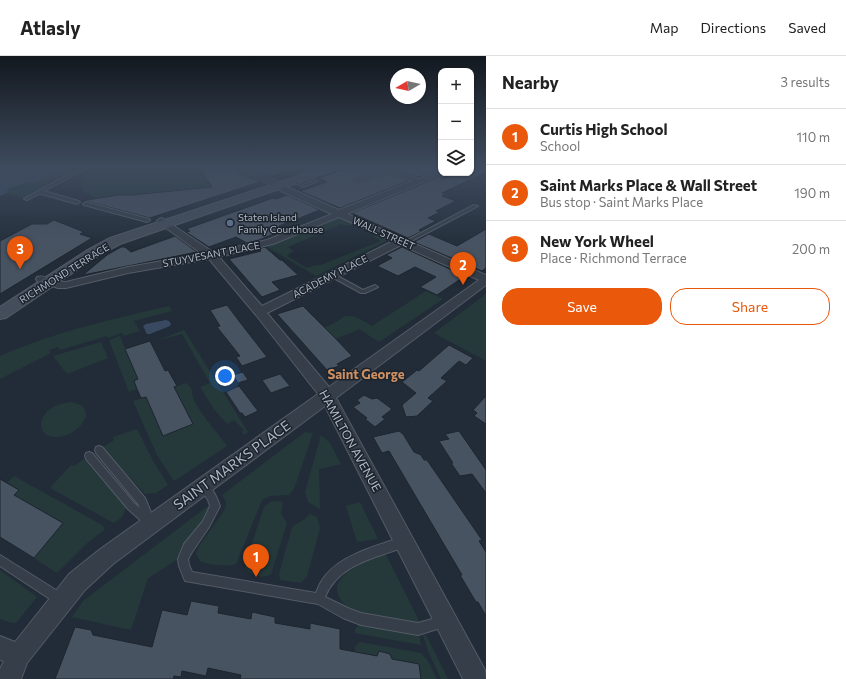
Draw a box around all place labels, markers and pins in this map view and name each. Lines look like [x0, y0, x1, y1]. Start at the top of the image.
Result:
place label: Staten Island Family Courthouse [238, 211, 323, 235]
marker: Staten Island Family Courthouse [225, 218, 235, 228]
pin: 3 [7, 236, 33, 269]
pin: 2 [450, 252, 476, 285]
pin: 1 [243, 544, 269, 577]

